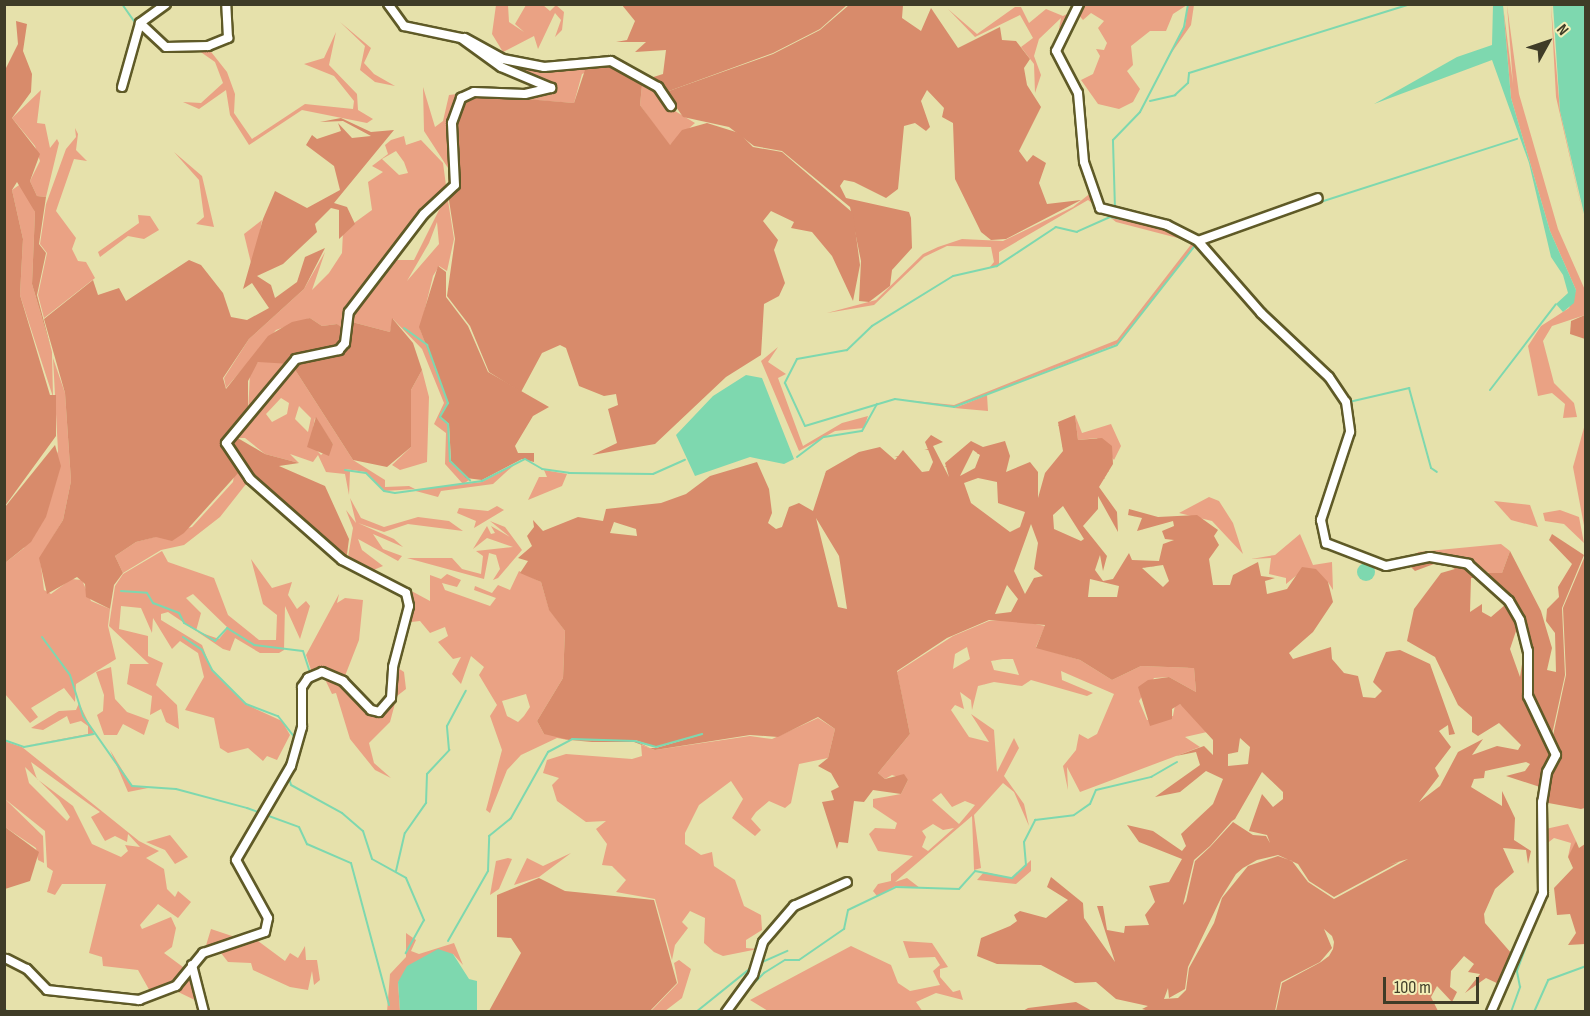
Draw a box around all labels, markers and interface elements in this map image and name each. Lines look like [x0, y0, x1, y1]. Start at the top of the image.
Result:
north arrow [1518, 12, 1578, 72]
text: N [1552, 21, 1572, 39]
scale bar [1386, 965, 1482, 1003]
text: 100 m [1394, 977, 1431, 998]

